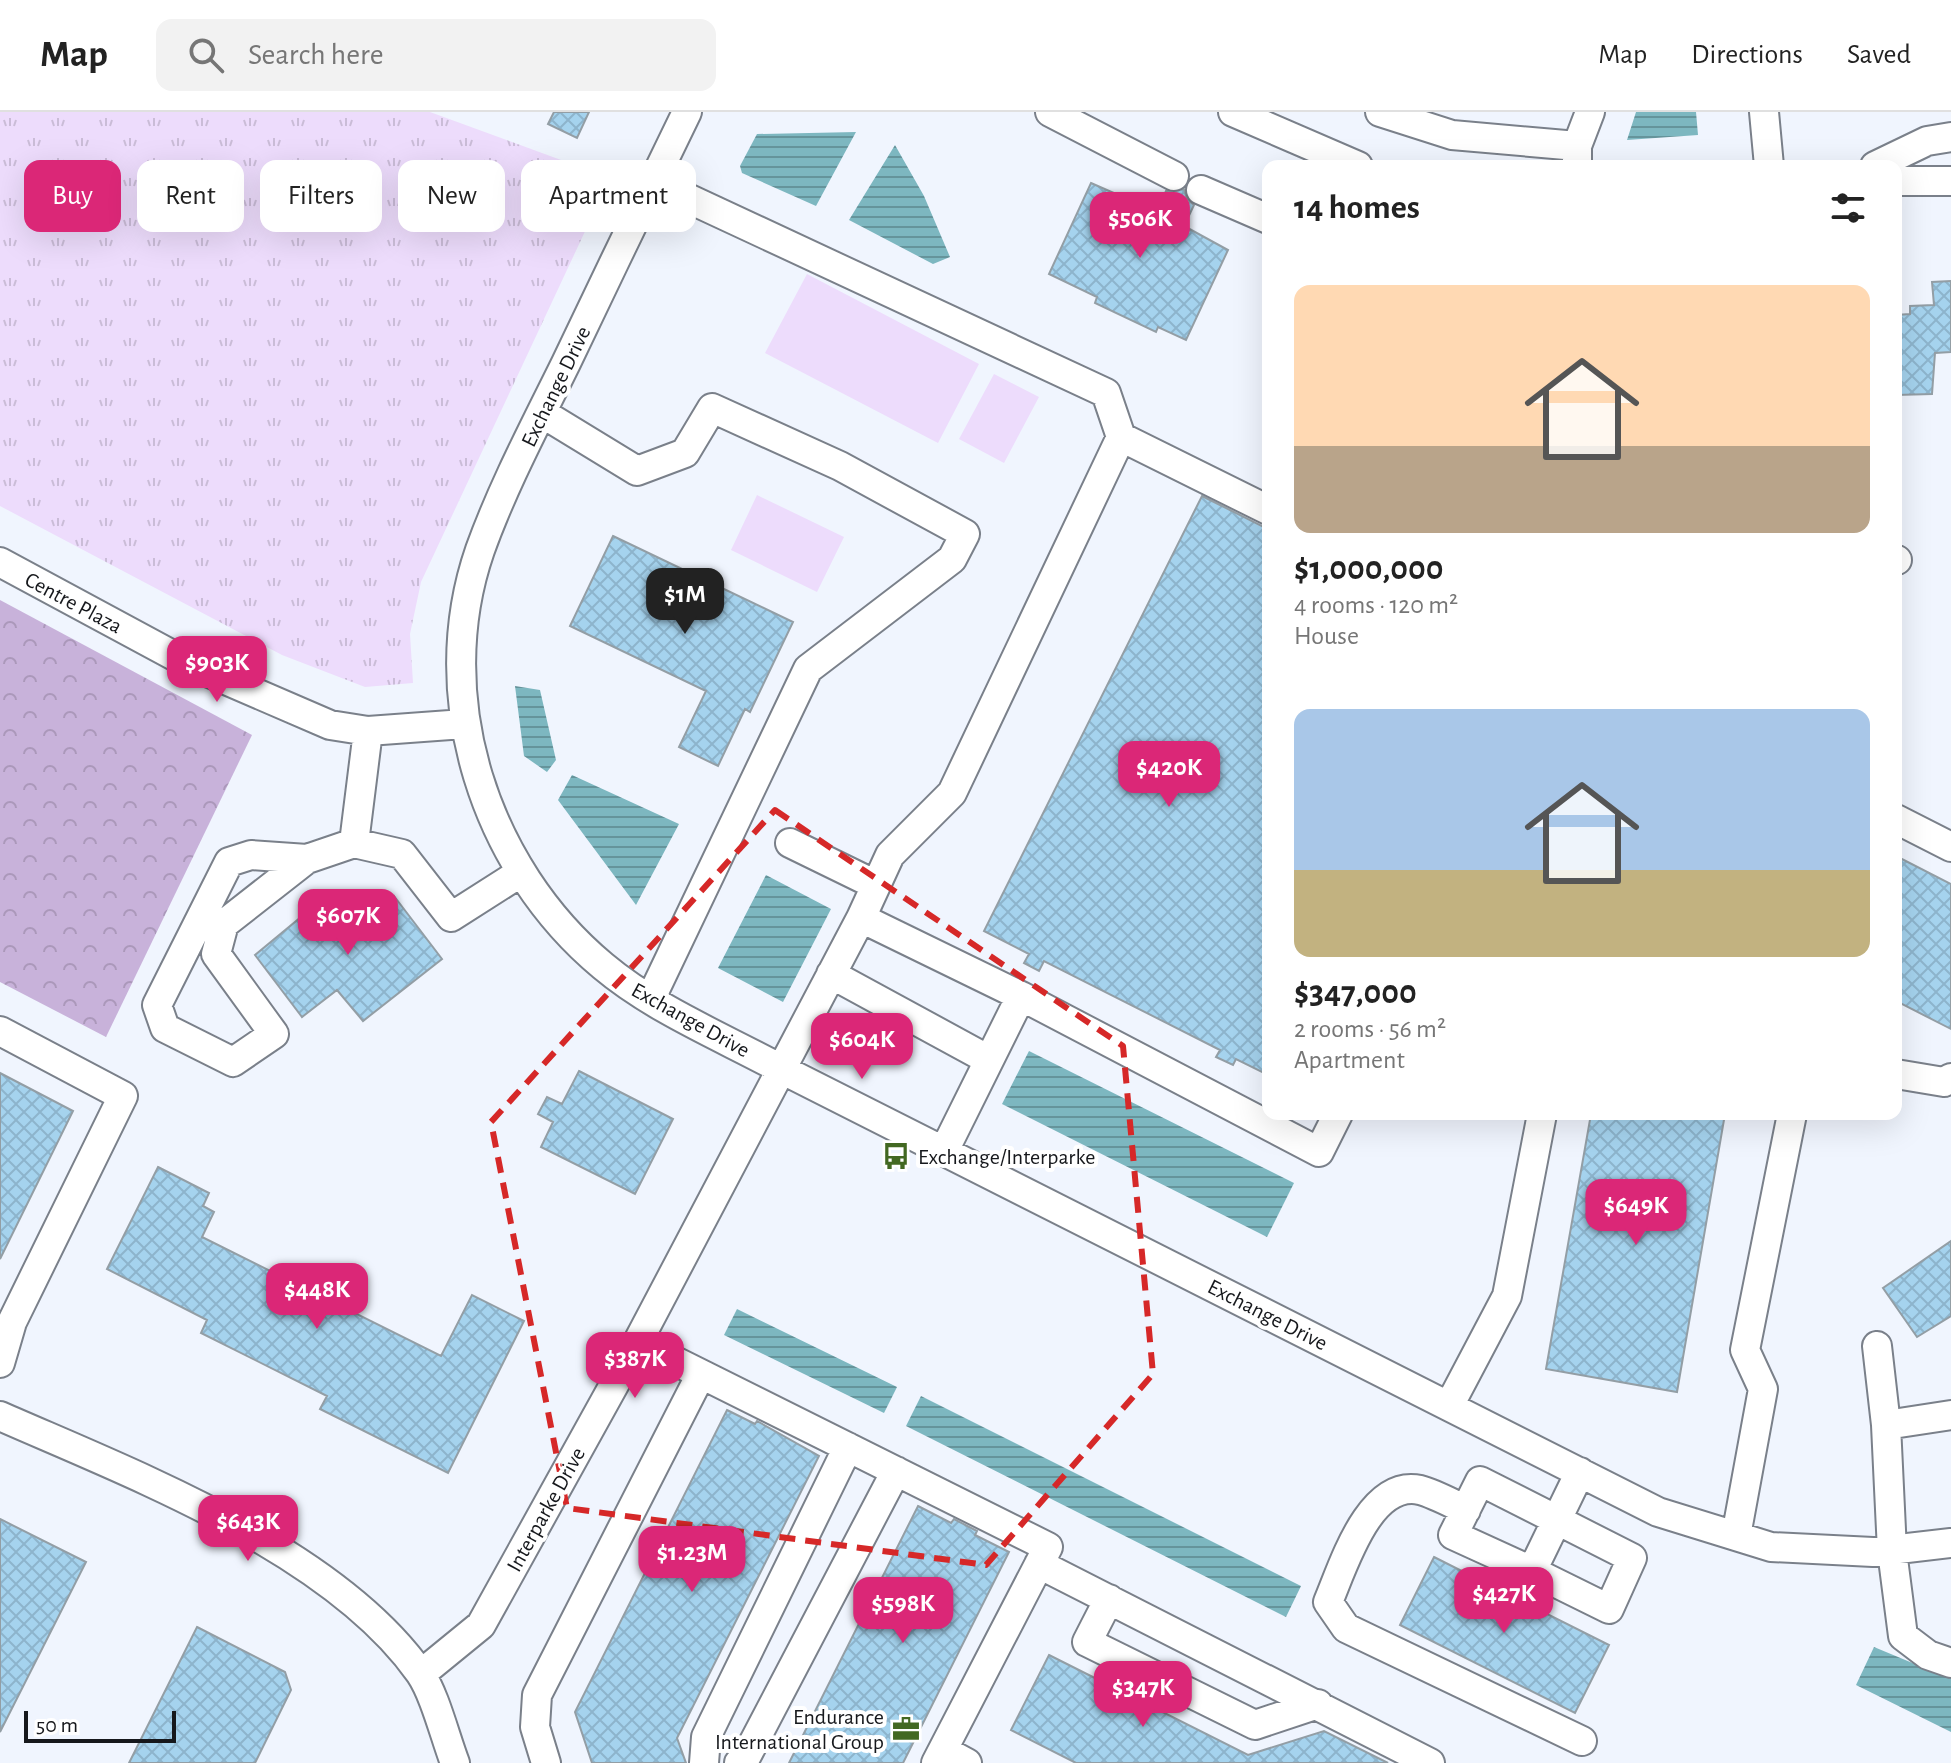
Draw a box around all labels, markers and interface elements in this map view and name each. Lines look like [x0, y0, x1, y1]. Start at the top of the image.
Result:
search box [156, 19, 716, 91]
icon: search [184, 33, 228, 77]
text: Map [40, 36, 108, 74]
text: Search here [248, 40, 384, 70]
text: Map [1598, 41, 1647, 69]
text: Directions [1691, 41, 1803, 69]
text: Saved [1847, 41, 1911, 69]
chip: Buy [24, 160, 121, 232]
chip: Rent [137, 160, 244, 232]
chip: Filters [260, 160, 382, 232]
chip: New [398, 160, 505, 232]
chip: Apartment [521, 160, 696, 232]
icon: filters [1826, 186, 1870, 230]
text: 14 homes [1294, 191, 1420, 225]
pin: $506K [1084, 192, 1196, 260]
text: $506K [1108, 205, 1172, 231]
street label: Exchange Drive [517, 323, 595, 450]
icon: home [1510, 337, 1654, 481]
text: $1,000,000 [1294, 552, 1443, 586]
street label: Centre Plaza [21, 568, 126, 638]
pin: $1M [646, 568, 724, 636]
text: $1M [664, 581, 706, 607]
text: 4 rooms · 120 m² [1294, 592, 1458, 618]
text: House [1294, 623, 1359, 649]
pin: $903K [161, 636, 273, 704]
text: $903K [185, 649, 249, 675]
pin: $420K [1113, 741, 1225, 809]
text: $420K [1136, 754, 1202, 780]
icon: home [1510, 761, 1654, 905]
pin: $607K [292, 889, 404, 957]
text: $607K [316, 902, 380, 928]
text: $347,000 [1294, 976, 1417, 1010]
street label: Exchange Drive [628, 978, 753, 1061]
pin: $604K [806, 1013, 918, 1081]
text: 2 rooms · 56 m² [1294, 1016, 1446, 1042]
text: $604K [829, 1026, 895, 1052]
text: Apartment [1294, 1047, 1405, 1073]
bus stop icon: Exchange/Interparke [881, 1141, 911, 1171]
place label: Exchange/Interparke [918, 1146, 1095, 1168]
pin: $649K [1580, 1179, 1692, 1247]
text: $649K [1603, 1192, 1669, 1218]
pin: $448K [261, 1263, 373, 1331]
street label: Exchange Drive [1204, 1275, 1331, 1354]
text: $448K [284, 1276, 350, 1302]
pin: $387K [579, 1332, 691, 1400]
text: $387K [604, 1345, 666, 1371]
street label: Interparke Drive [503, 1444, 589, 1575]
pin: $643K [192, 1495, 304, 1563]
text: $643K [216, 1508, 280, 1534]
pin: $1.23M [627, 1526, 757, 1594]
text: $1.23M [656, 1539, 728, 1565]
pin: $427K [1448, 1567, 1560, 1635]
pin: $598K [847, 1577, 959, 1645]
text: $427K [1472, 1580, 1536, 1606]
text: $598K [871, 1590, 935, 1616]
pin: $347K [1087, 1661, 1199, 1729]
text: $347K [1112, 1674, 1174, 1700]
place label: Endurance International Group [715, 1706, 884, 1753]
scale bar [24, 1707, 176, 1743]
text: 50 m [36, 1714, 78, 1736]
office icon: Endurance International Group [891, 1714, 921, 1744]

